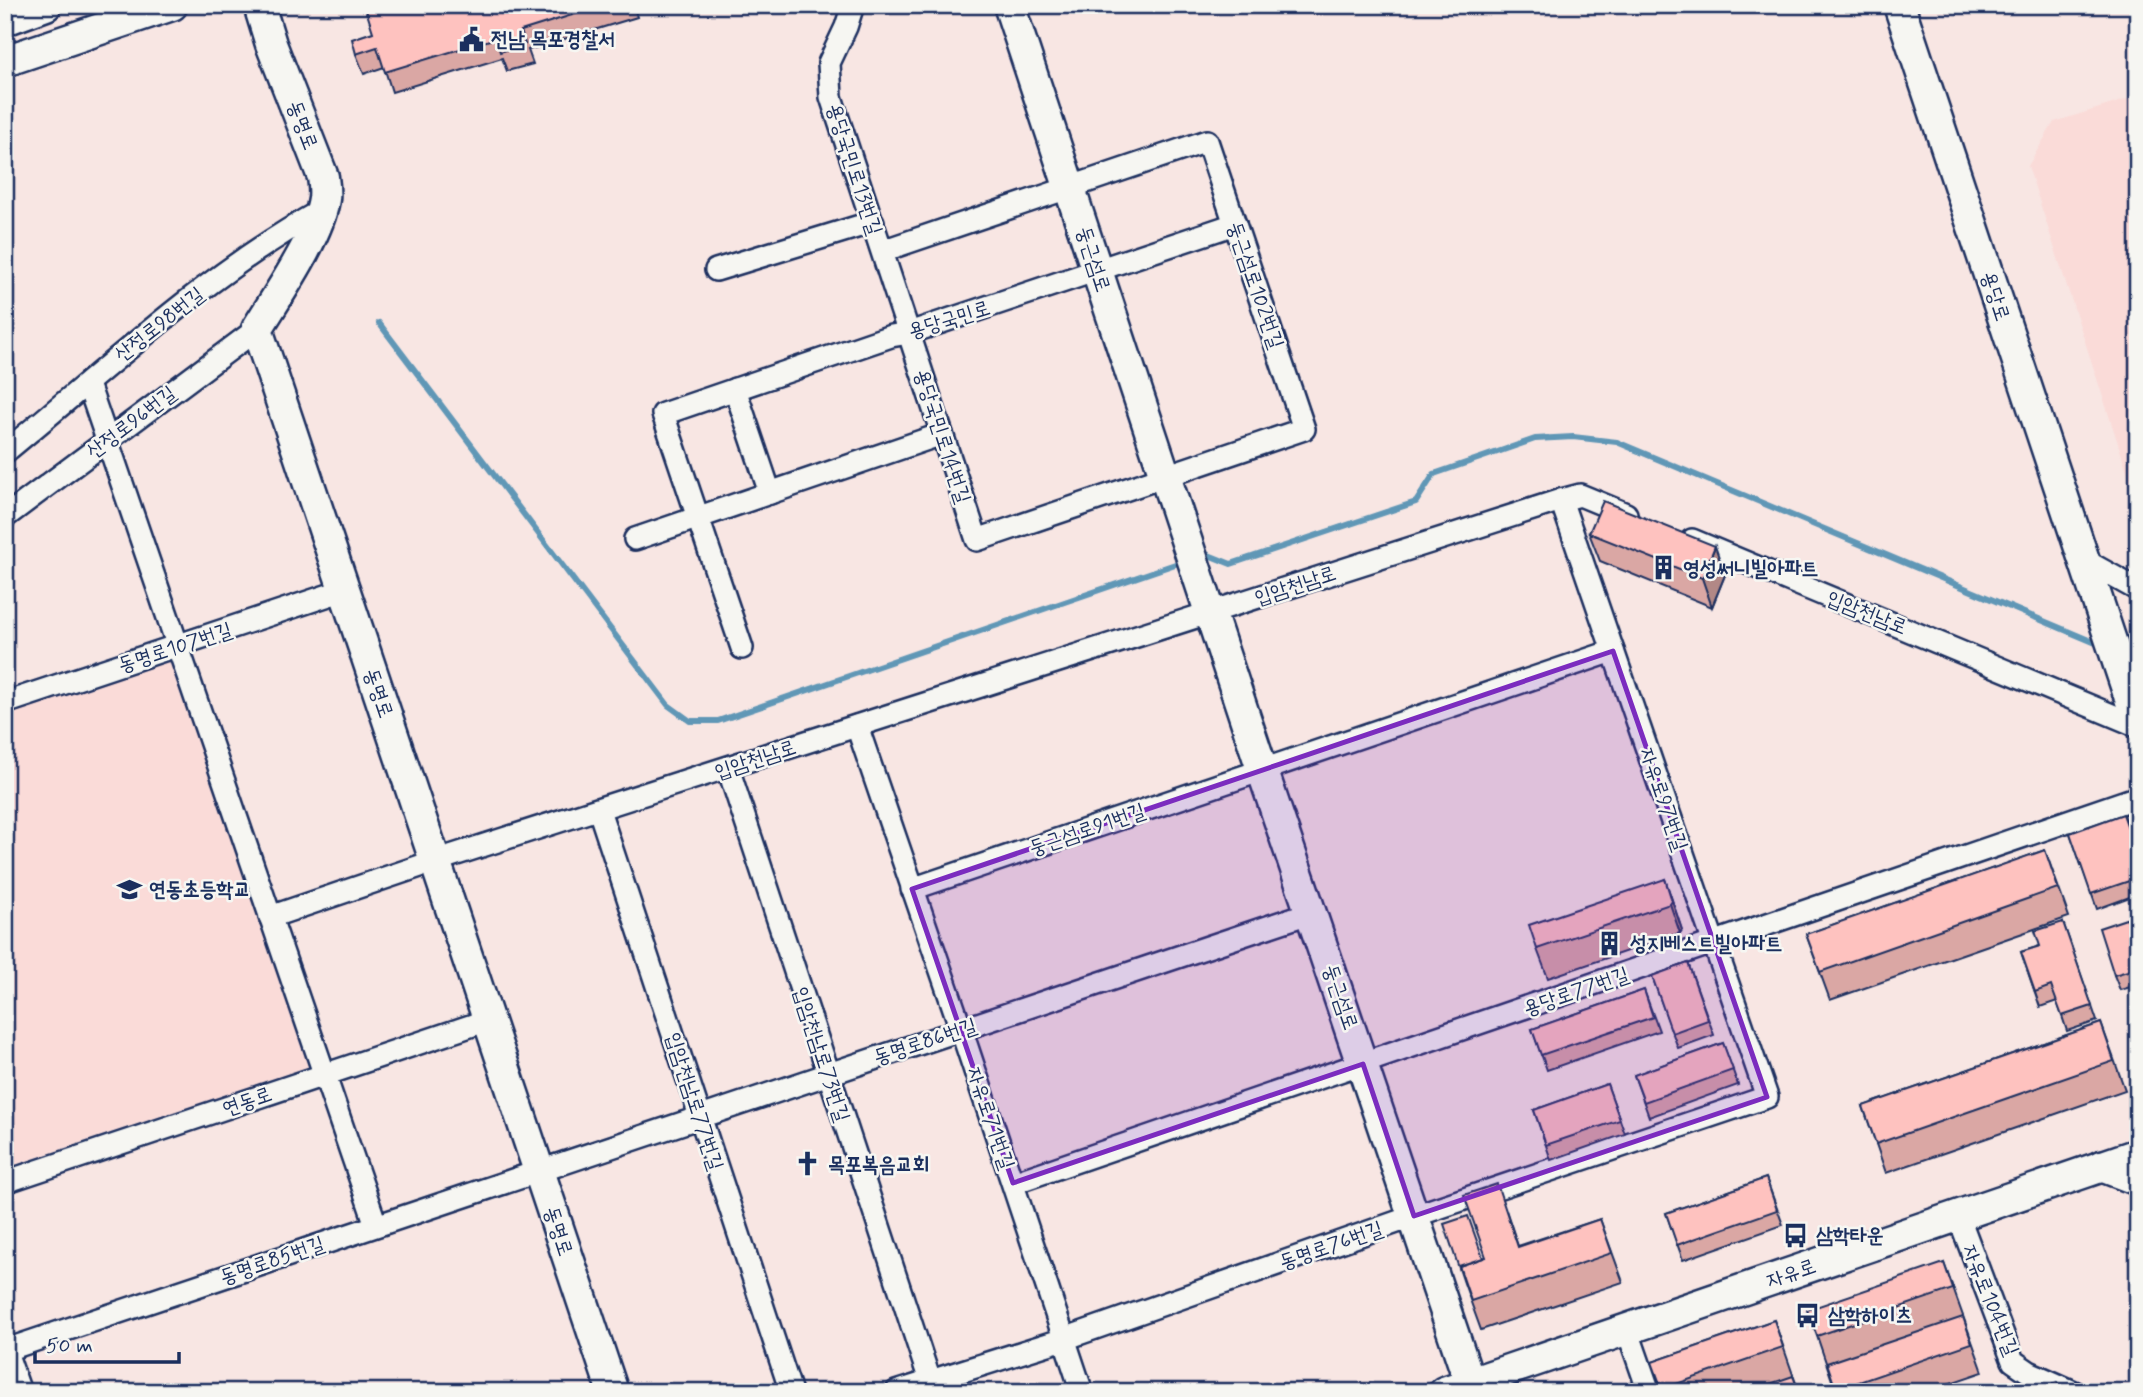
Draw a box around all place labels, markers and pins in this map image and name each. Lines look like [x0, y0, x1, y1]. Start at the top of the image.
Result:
public building icon: 전남 목포경찰서 [457, 25, 485, 53]
place label: 전남 목포경찰서 [491, 26, 615, 54]
building icon: 영성써니빌아파트 [1649, 554, 1677, 582]
place label: 영성써니빌아파트 [1683, 555, 1818, 583]
school or university icon: 연동초등학교 [115, 875, 143, 903]
place label: 연동초등학교 [149, 876, 250, 904]
building icon: 성지베스트빌아파트 [1596, 929, 1624, 957]
place label: 성지베스트빌아파트 [1630, 930, 1782, 958]
church icon: 목포복음교회 [794, 1150, 822, 1178]
place label: 목포복음교회 [828, 1151, 929, 1179]
bus stop icon: 삼학타운 [1782, 1221, 1810, 1249]
place label: 삼학타운 [1816, 1222, 1884, 1250]
bus stop icon: 삼학하이츠 [1794, 1301, 1822, 1329]
place label: 삼학하이츠 [1828, 1302, 1913, 1330]

